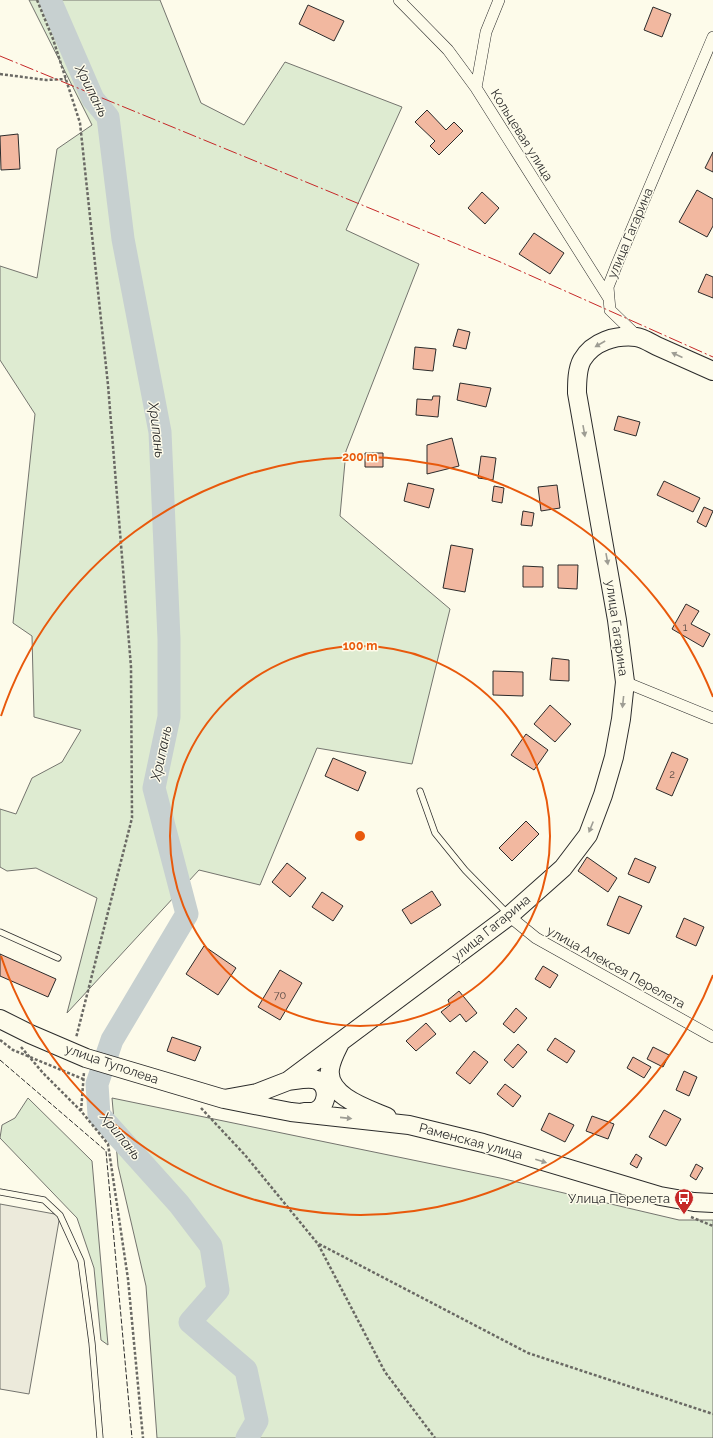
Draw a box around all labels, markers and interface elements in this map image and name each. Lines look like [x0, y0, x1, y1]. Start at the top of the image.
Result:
water label: Хрипань [72, 61, 112, 120]
street label: Кольцевая улица [488, 87, 556, 183]
street label: улица Гагарина [604, 186, 656, 280]
one-way arrow [594, 340, 606, 347]
one-way arrow [672, 352, 683, 358]
water label: Хрипань [146, 400, 168, 459]
one-way arrow [581, 425, 587, 438]
text: 200 m [342, 450, 378, 464]
one-way arrow [604, 553, 610, 566]
street label: улица Гагарина [603, 579, 631, 677]
house number: 1 [683, 621, 688, 634]
text: 100 m [343, 639, 377, 653]
one-way arrow [620, 696, 626, 708]
water label: Хрипань [147, 724, 175, 783]
house number: 2 [669, 768, 675, 781]
one-way arrow [587, 822, 593, 834]
centre of rings [353, 829, 367, 843]
street label: улица Гагарина [449, 892, 533, 964]
street label: улица Алексея Перелета [544, 923, 688, 1011]
house number: 70 [274, 989, 287, 1002]
street label: улица Туполева [63, 1041, 161, 1087]
water label: Хрипань [96, 1108, 145, 1163]
one-way arrow [340, 1115, 352, 1121]
street label: Раменская улица [417, 1120, 525, 1162]
one-way arrow [536, 1158, 548, 1164]
bus stop icon: Улица Перелета [673, 1187, 695, 1215]
place label: Улица Перелета [568, 1191, 670, 1206]

